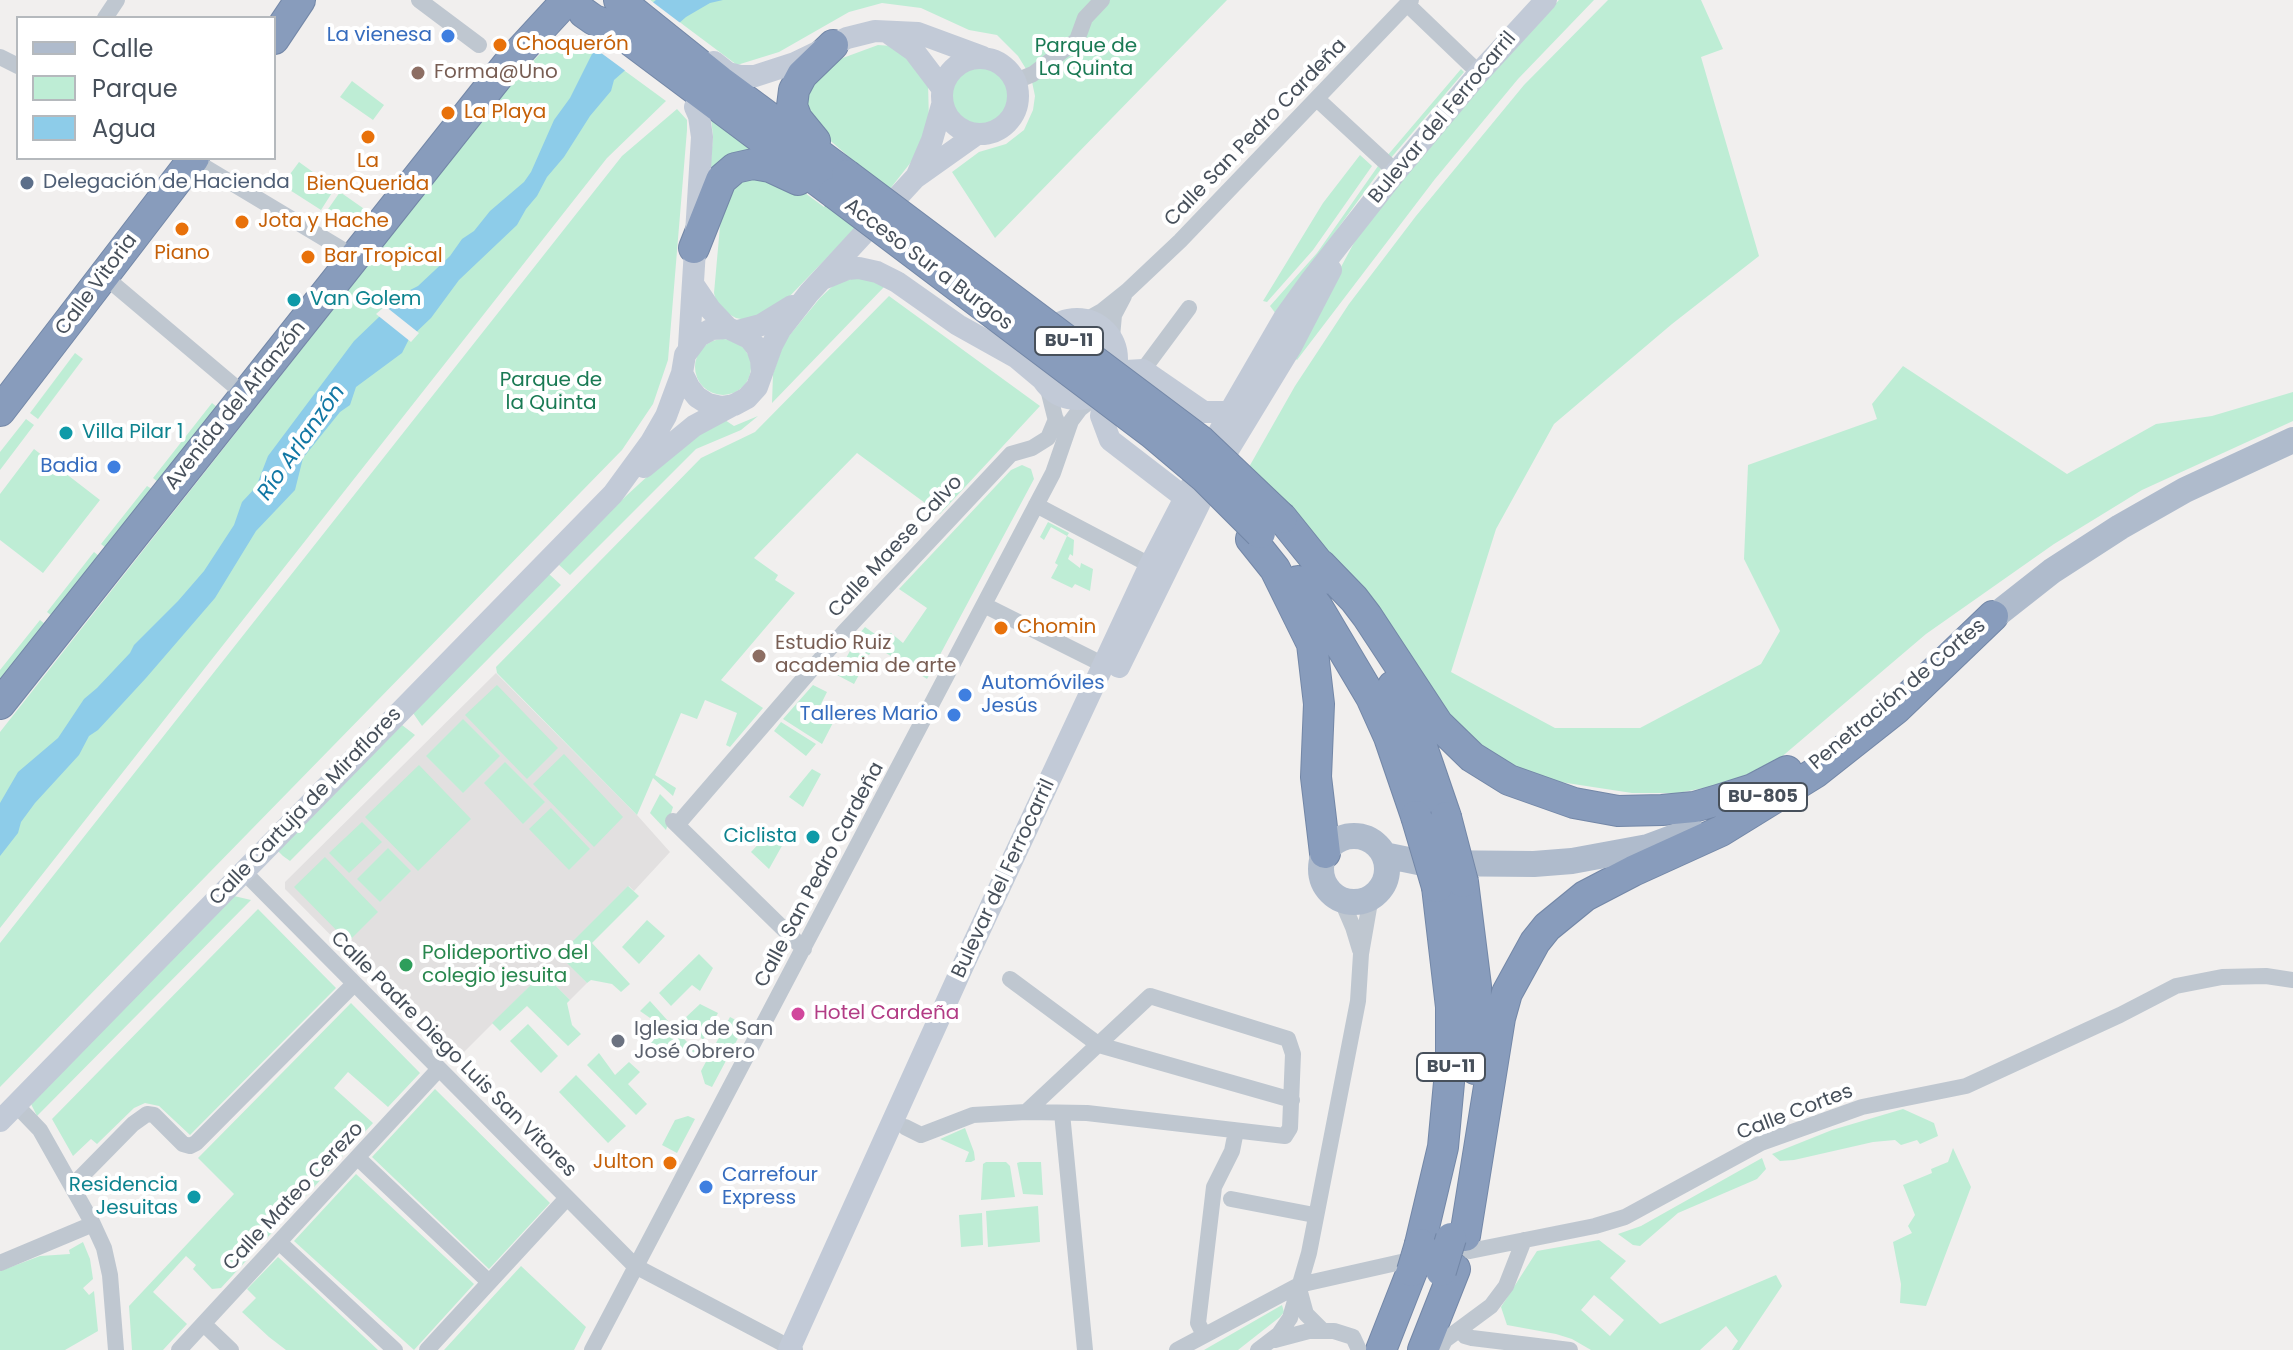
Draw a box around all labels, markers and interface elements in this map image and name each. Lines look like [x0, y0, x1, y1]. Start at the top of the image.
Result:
legend [16, 16, 276, 160]
place label: La vienesa [327, 24, 432, 48]
marker: La vienesa [439, 27, 457, 45]
street label: Bulevar del Ferrocarril [1364, 27, 1522, 209]
text: Calle [92, 32, 153, 65]
place label: Choquerón [516, 33, 629, 57]
street label: Calle San Pedro Cardeña [1160, 34, 1352, 232]
park label: Parque de La Quinta [1035, 35, 1137, 82]
marker: Choquerón [491, 36, 509, 54]
place label: Forma@Uno [434, 61, 558, 85]
marker: Forma@Uno [409, 64, 427, 82]
text: Parque [92, 72, 178, 105]
place label: La Playa [464, 101, 546, 125]
marker: La Playa [439, 104, 457, 122]
text: Agua [92, 112, 156, 145]
marker: La BienQuerida [359, 128, 377, 146]
place label: La BienQuerida [307, 150, 429, 197]
place label: Delegación de Hacienda [43, 171, 290, 195]
marker: Delegación de Hacienda [18, 174, 36, 192]
street label: Acceso Sur a Burgos [839, 194, 1017, 336]
place label: Jota y Hache [258, 210, 389, 234]
marker: Jota y Hache [233, 213, 251, 231]
marker: Piano [173, 220, 191, 238]
street label: Calle Vitoria [51, 229, 143, 341]
place label: Piano [154, 242, 210, 266]
place label: Bar Tropical [324, 245, 443, 269]
marker: Bar Tropical [299, 248, 317, 266]
place label: Van Golem [310, 288, 421, 312]
marker: Van Golem [285, 291, 303, 309]
street label: Avenida del Arlanzón [161, 317, 311, 495]
road number: BU-11 [1035, 327, 1103, 355]
park label: Parque de la Quinta [500, 369, 602, 416]
water label: Río Arlanzón [252, 380, 352, 506]
place label: Villa Pilar 1 [82, 421, 183, 445]
marker: Villa Pilar 1 [57, 424, 75, 442]
place label: Badia [40, 455, 98, 479]
marker: Badia [105, 458, 123, 476]
street label: Calle Maese Calvo [824, 471, 968, 623]
street label: Penetración de Cortes [1805, 614, 1991, 776]
place label: Chomin [1017, 616, 1096, 640]
marker: Chomin [992, 619, 1010, 637]
place label: Estudio Ruiz academia de arte [775, 632, 956, 679]
marker: Estudio Ruiz academia de arte [750, 647, 768, 665]
place label: Automóviles Jesús [981, 672, 1105, 719]
marker: Automóviles Jesús [956, 686, 974, 704]
street label: Calle Cartuja de Miraflores [205, 703, 407, 911]
place label: Talleres Mario [800, 703, 938, 727]
marker: Talleres Mario [945, 706, 963, 724]
street label: Calle San Pedro Cardeña [750, 758, 890, 992]
street label: Bulevar del Ferrocarril [947, 776, 1061, 982]
road number: BU-805 [1719, 783, 1807, 811]
place label: Ciclista [723, 825, 797, 849]
marker: Ciclista [804, 828, 822, 846]
street label: Calle Padre Diego Luis San Vitores [325, 927, 581, 1183]
place label: Polideportivo del colegio jesuita [422, 942, 588, 989]
marker: Polideportivo del colegio jesuita [397, 956, 415, 974]
place label: Hotel Cardeña [814, 1002, 959, 1026]
marker: Hotel Cardeña [789, 1005, 807, 1023]
place label: Iglesia de San José Obrero [634, 1018, 773, 1065]
marker: Iglesia de San José Obrero [609, 1032, 627, 1050]
road number: BU-11 [1417, 1053, 1485, 1081]
street label: Calle Cortes [1734, 1080, 1856, 1146]
street label: Calle Mateo Cerezo [219, 1118, 369, 1276]
place label: Julton [593, 1151, 654, 1175]
marker: Julton [661, 1154, 679, 1172]
place label: Carrefour Express [722, 1164, 818, 1211]
place label: Residencia Jesuitas [69, 1174, 178, 1221]
marker: Carrefour Express [697, 1178, 715, 1196]
marker: Residencia Jesuitas [185, 1188, 203, 1206]

